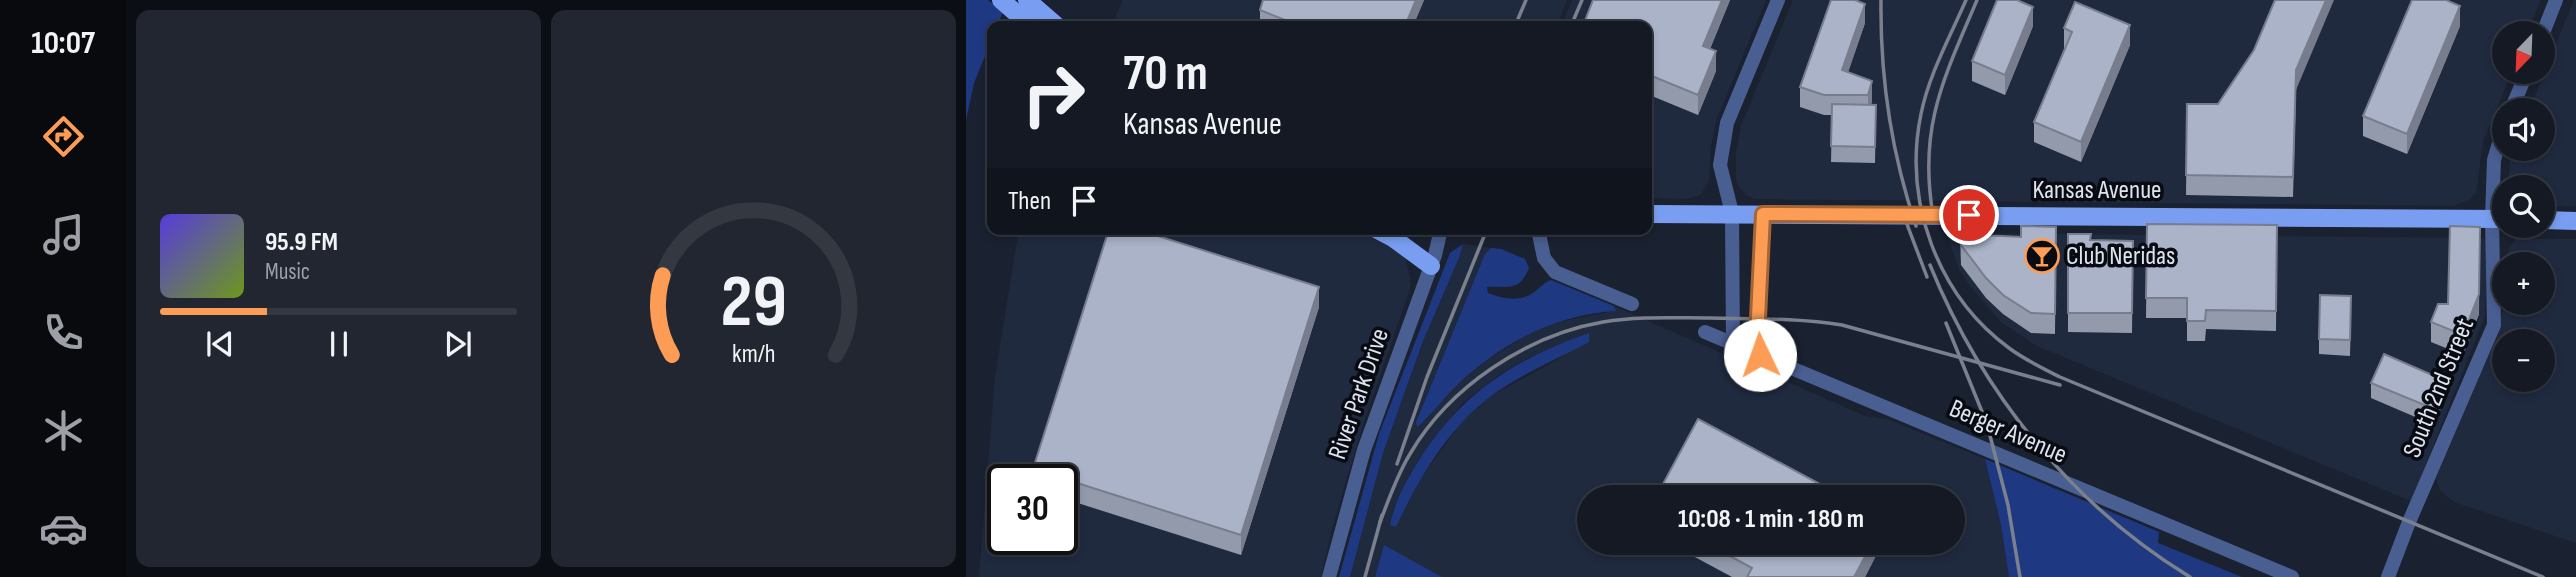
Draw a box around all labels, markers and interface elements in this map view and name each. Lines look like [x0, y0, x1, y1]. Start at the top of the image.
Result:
north arrow [2492, 21, 2555, 84]
map controls [2492, 21, 2555, 392]
text: 10:07 [31, 24, 95, 63]
text: 70 m [1123, 45, 1208, 104]
icon: right [1008, 49, 1099, 140]
button: sound [2492, 98, 2555, 161]
text: Kansas Avenue [1123, 105, 1282, 144]
icon: directions [39, 112, 88, 161]
street label: Kansas Avenue [2032, 175, 2162, 206]
button: search [2492, 175, 2555, 238]
icon: arrive [1065, 182, 1103, 220]
pin [1939, 185, 1999, 245]
text: Then [1008, 186, 1051, 217]
icon: arrive [1950, 196, 1988, 234]
icon: music [39, 210, 88, 259]
text: 95.9 FM [265, 227, 338, 258]
bar icon: Club Neridas [2023, 237, 2061, 275]
place label: Club Neridas [2066, 241, 2175, 272]
button: + [2492, 252, 2555, 315]
text: Music [265, 258, 310, 286]
text: 29 [720, 259, 787, 347]
icon: phone [39, 308, 88, 357]
street label: South 2nd Street [2397, 314, 2481, 462]
position arrow [1723, 318, 1797, 392]
icon: previous [201, 325, 239, 363]
icon: pause [320, 325, 358, 363]
icon: next [439, 325, 477, 363]
street label: River Park Drive [1322, 325, 1396, 463]
button: − [2492, 329, 2555, 392]
text: km/h [732, 338, 775, 369]
street label: Berger Avenue [1945, 393, 2071, 471]
icon: climate [39, 406, 88, 455]
speed limit sign: 30 [987, 464, 1078, 555]
icon: car [39, 504, 88, 553]
text: 10:08 · 1 min · 180 m [1678, 504, 1864, 535]

